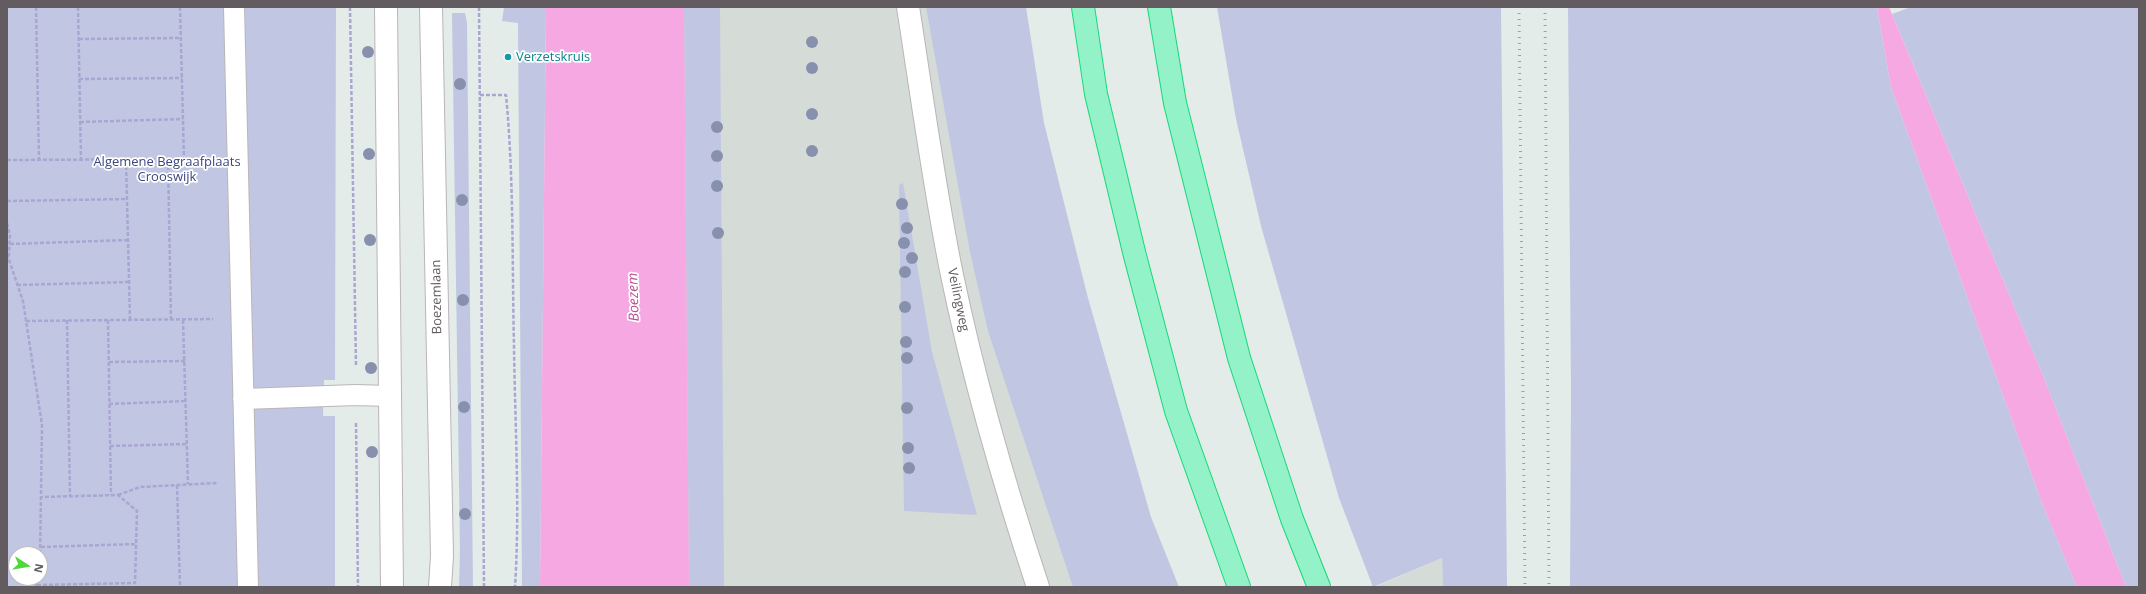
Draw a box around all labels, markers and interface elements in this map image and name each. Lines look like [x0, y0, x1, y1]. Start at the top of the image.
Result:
place label: Verzetskruis [516, 49, 590, 65]
marker: Verzetskruis [503, 52, 513, 62]
park label: Algemene Begraafplaats Crooswijk [93, 154, 241, 185]
street label: Boezemlaan [429, 260, 445, 334]
street label: Veilingweg [944, 267, 972, 333]
water label: Boezem [625, 272, 643, 322]
north arrow [8, 546, 48, 586]
text: N [31, 562, 48, 574]

